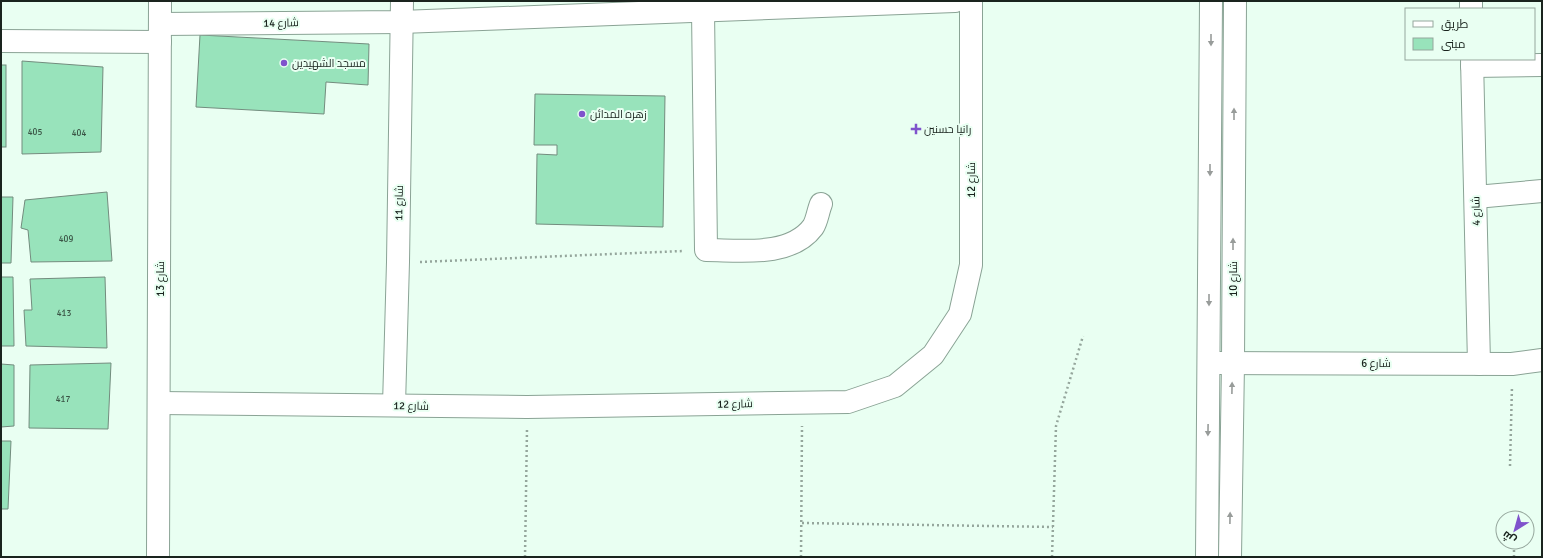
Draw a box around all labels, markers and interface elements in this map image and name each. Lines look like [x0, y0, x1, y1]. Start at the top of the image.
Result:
legend [1405, 8, 1535, 60]
street label: شارع 14 [263, 16, 299, 31]
text: طريق [1441, 17, 1469, 32]
one-way arrow [1208, 34, 1214, 47]
text: مبنى [1441, 37, 1466, 52]
place label: مسجد الشهيدين [292, 57, 366, 70]
marker: مسجد الشهيدين [279, 58, 289, 68]
one-way arrow [1231, 107, 1237, 120]
place label: زهره المدائن [590, 108, 647, 121]
marker: زهره المدائن [577, 109, 587, 119]
place label: رانيا حسنين [924, 123, 972, 136]
marker: رانيا حسنين [911, 124, 921, 134]
house number: 405 [28, 127, 42, 138]
house number: 404 [72, 128, 86, 139]
street label: شارع 12 [965, 162, 979, 198]
one-way arrow [1207, 164, 1213, 177]
street label: شارع 11 [392, 185, 407, 221]
street label: شارع 4 [1469, 196, 1484, 226]
house number: 409 [59, 234, 73, 245]
one-way arrow [1230, 237, 1236, 250]
street label: شارع 13 [154, 261, 168, 297]
street label: شارع 10 [1227, 261, 1241, 297]
one-way arrow [1206, 294, 1212, 307]
house number: 413 [57, 308, 71, 319]
street label: شارع 6 [1361, 357, 1391, 371]
one-way arrow [1229, 381, 1235, 394]
house number: 417 [56, 394, 70, 405]
street label: شارع 12 [717, 397, 753, 412]
street label: شارع 12 [393, 399, 429, 414]
one-way arrow [1205, 424, 1211, 437]
north arrow [1495, 510, 1535, 550]
one-way arrow [1227, 511, 1233, 524]
text: ش [1500, 528, 1519, 547]

